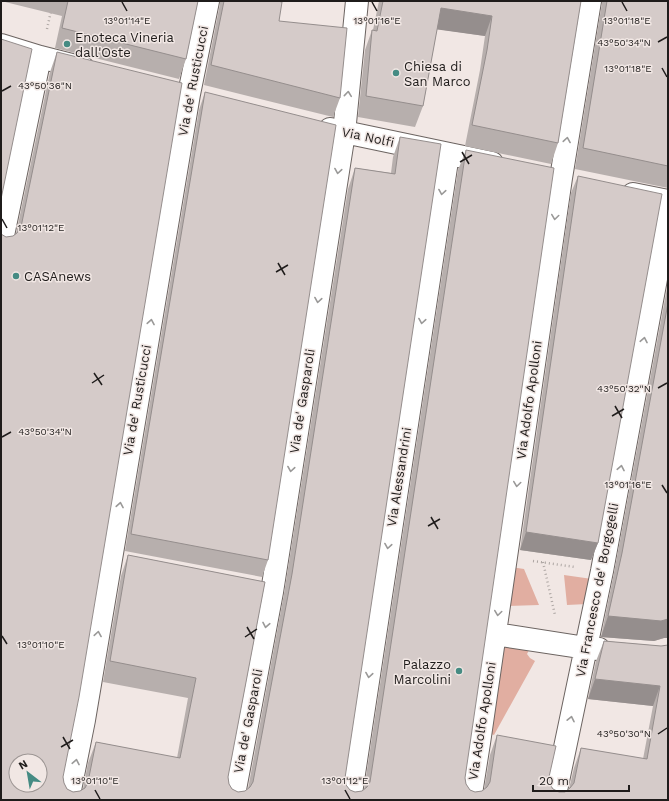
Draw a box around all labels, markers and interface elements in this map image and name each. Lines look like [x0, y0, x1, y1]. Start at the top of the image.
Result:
text: 13°01'14"E [104, 15, 150, 26]
text: 13°01'16"E [353, 15, 401, 26]
text: 13°01'18"E [603, 15, 651, 26]
street label: Via de' Rusticucci [175, 25, 211, 137]
place label: Enoteca Vineria dall'Oste [75, 30, 174, 60]
text: 43°50'34"N [597, 37, 651, 48]
marker: Enoteca Vineria dall'Oste [62, 39, 72, 49]
place label: Chiesa di San Marco [404, 59, 471, 89]
text: 13°01'18"E [604, 63, 652, 74]
marker: Chiesa di San Marco [391, 68, 401, 78]
text: 43°50'36"N [18, 80, 72, 91]
one-way arrow [344, 91, 353, 97]
street label: Via Nolfi [340, 124, 396, 150]
one-way arrow [562, 137, 571, 143]
one-way arrow [334, 168, 343, 174]
one-way arrow [438, 189, 447, 196]
one-way arrow [551, 214, 560, 220]
text: 13°01'12"E [18, 222, 64, 233]
place label: CASAnews [24, 269, 91, 284]
marker: CASAnews [11, 271, 21, 281]
one-way arrow [314, 296, 323, 303]
one-way arrow [419, 318, 427, 324]
one-way arrow [146, 319, 155, 325]
one-way arrow [640, 337, 648, 344]
street label: Via Adolfo Apolloni [513, 340, 545, 460]
street label: Via de' Rusticucci [120, 344, 154, 456]
street label: Via de' Gasparoli [286, 348, 318, 454]
text: 43°50'32"N [597, 383, 651, 394]
text: 43°50'34"N [18, 426, 72, 437]
street label: Via Alessandrini [384, 426, 414, 528]
one-way arrow [616, 465, 624, 471]
one-way arrow [287, 466, 296, 473]
text: 13°01'16"E [604, 479, 652, 490]
one-way arrow [513, 481, 522, 487]
one-way arrow [115, 502, 124, 509]
street label: Via Francesco de' Borgogelli [573, 502, 621, 678]
one-way arrow [385, 543, 393, 550]
one-way arrow [494, 610, 503, 616]
one-way arrow [262, 622, 270, 628]
one-way arrow [93, 631, 102, 637]
text: 13°01'10"E [17, 639, 65, 650]
place label: Palazzo Marcolini [394, 657, 451, 687]
street label: Via Adolfo Apolloni [465, 661, 499, 781]
marker: Palazzo Marcolini [454, 666, 464, 676]
street label: Via de' Gasparoli [231, 668, 265, 774]
one-way arrow [365, 672, 374, 678]
one-way arrow [567, 716, 575, 723]
text: 43°50'30"N [597, 728, 651, 739]
north arrow [8, 753, 48, 793]
text: N [16, 757, 30, 773]
one-way arrow [71, 759, 79, 765]
scale bar [533, 767, 629, 793]
text: 20 m [539, 774, 569, 788]
text: 13°01'10"E [71, 775, 119, 786]
text: 13°01'12"E [322, 775, 368, 786]

